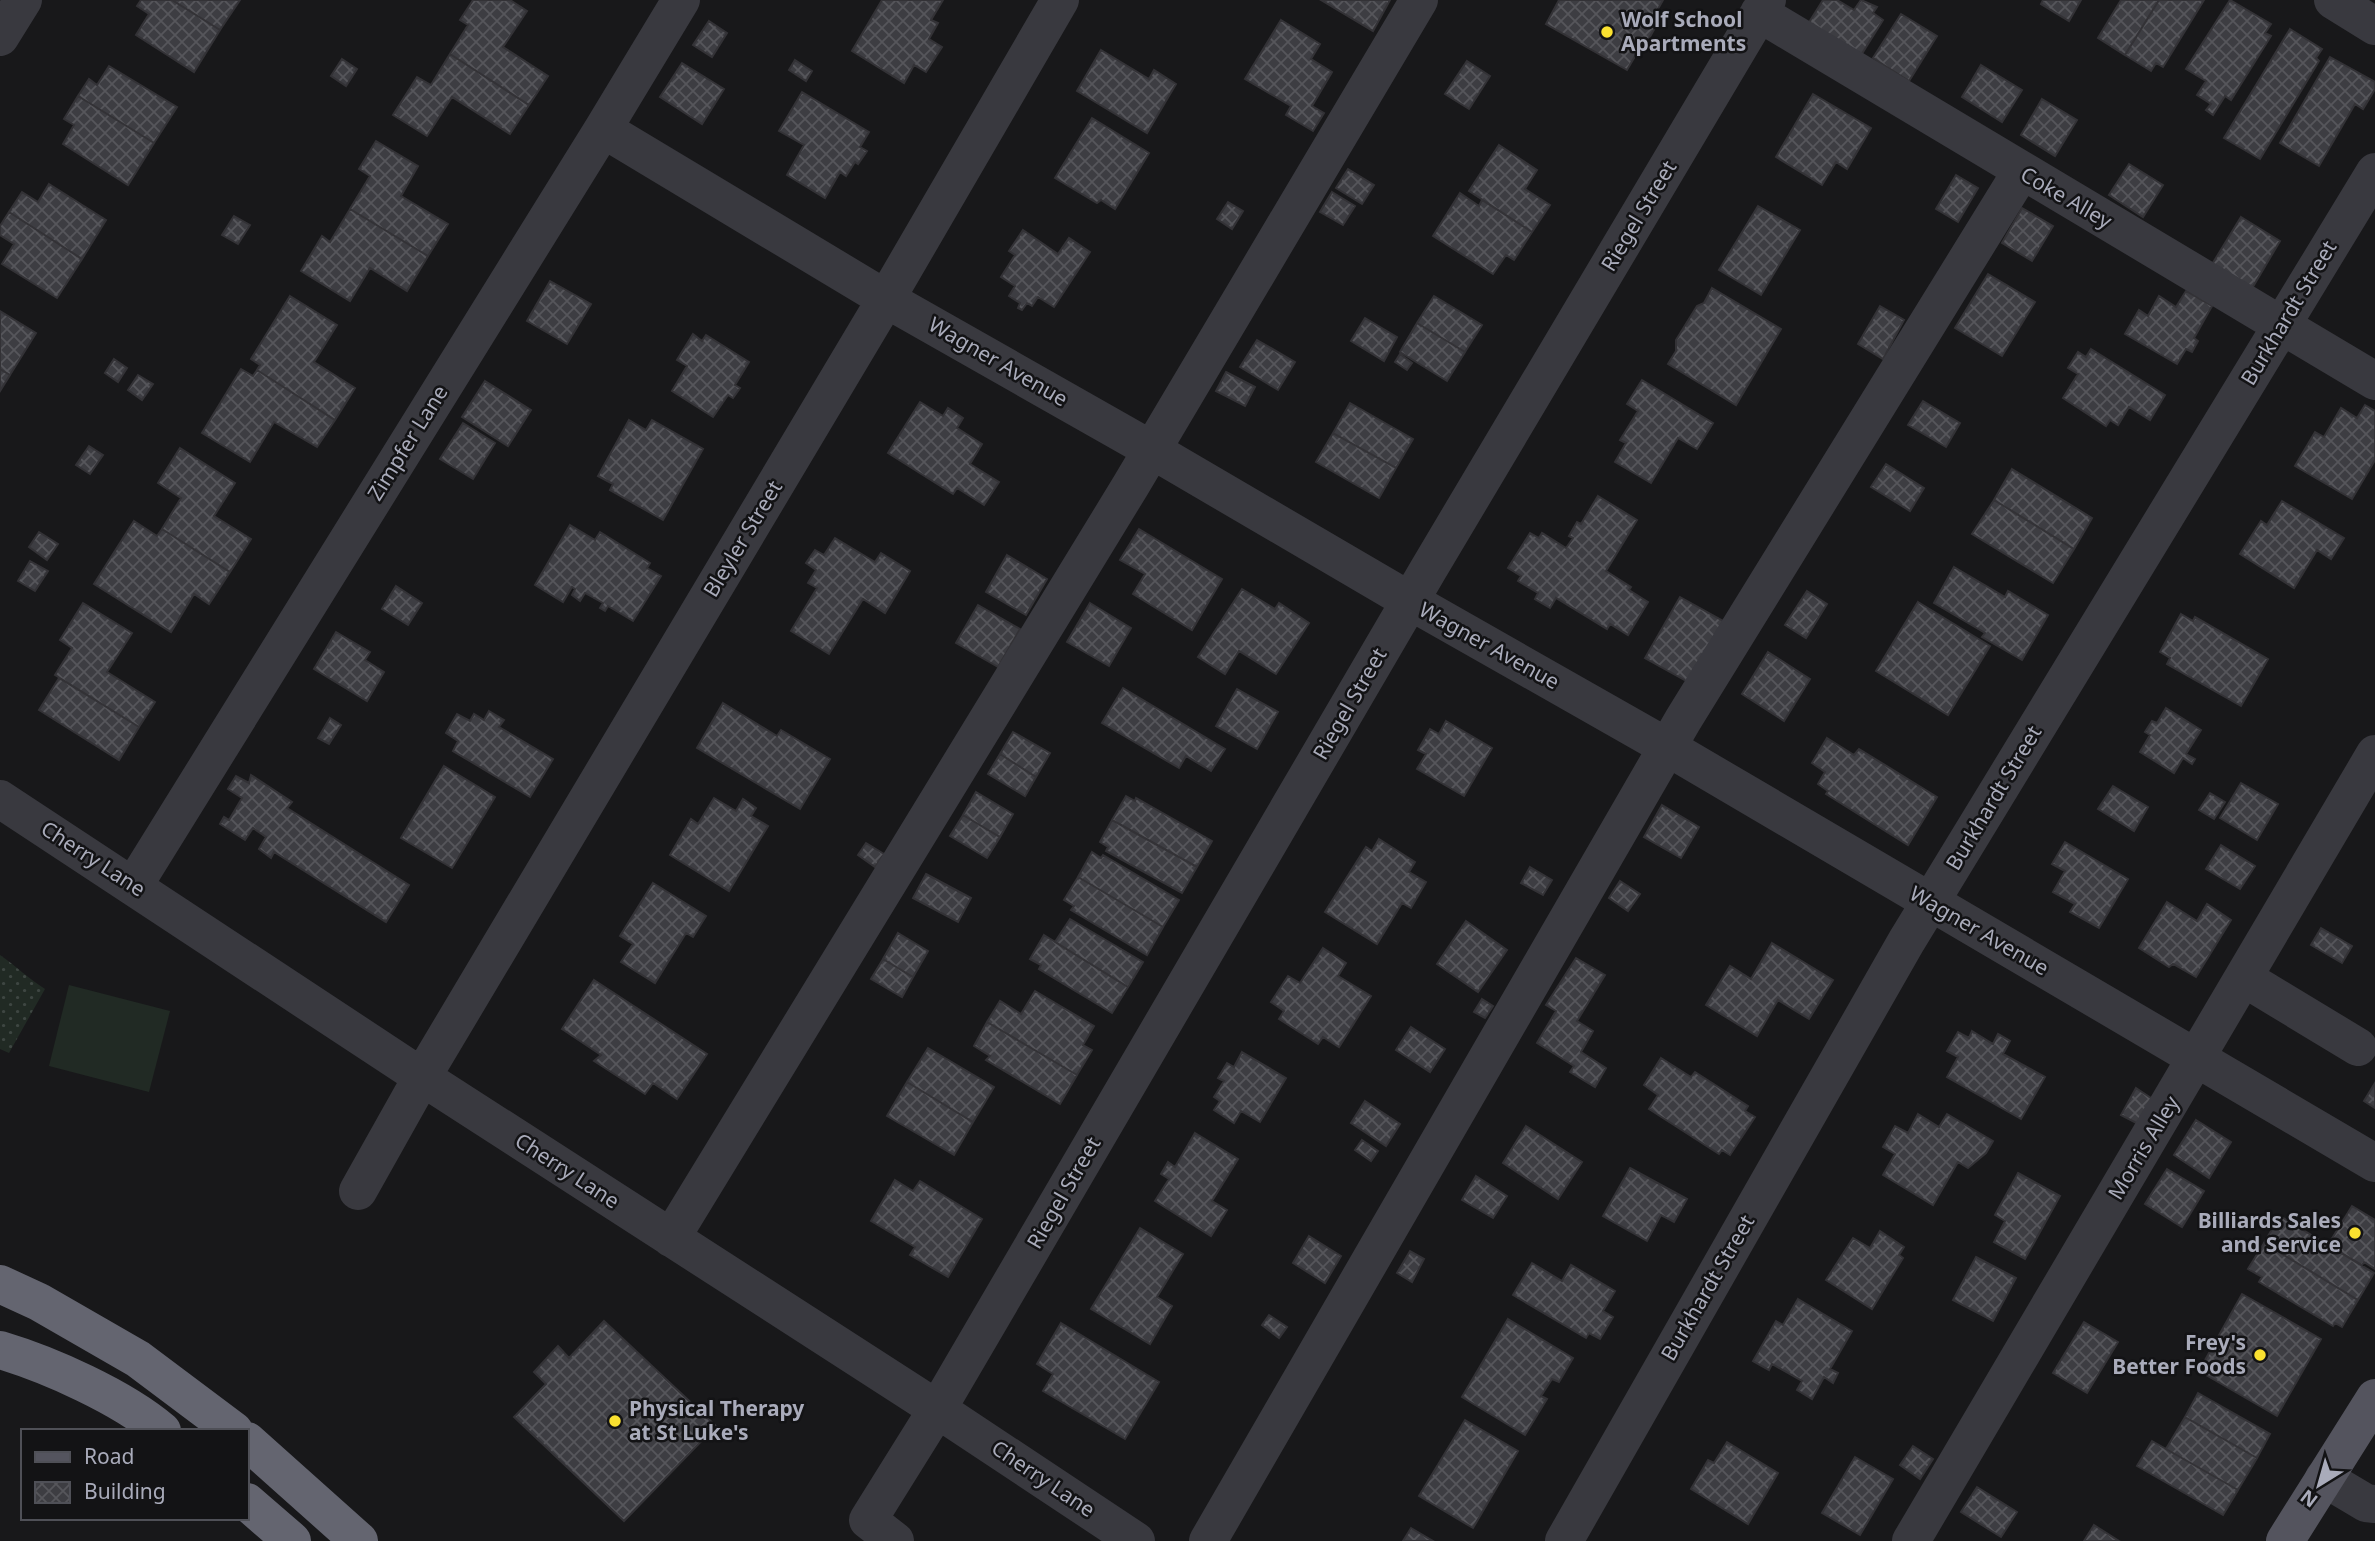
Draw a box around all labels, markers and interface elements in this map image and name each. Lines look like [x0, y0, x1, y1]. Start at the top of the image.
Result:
place label: Wolf School Apartments [1621, 5, 1746, 57]
marker: Wolf School Apartments [1599, 24, 1615, 40]
street label: Riegel Street [1594, 155, 1682, 276]
street label: Coke Alley [2016, 160, 2117, 235]
street label: Burkhardt Street [2234, 235, 2343, 390]
street label: Wagner Avenue [924, 310, 1073, 412]
street label: Zimpfer Lane [361, 380, 454, 505]
street label: Bleyler Street [696, 475, 788, 602]
street label: Wagner Avenue [1414, 595, 1565, 695]
street label: Riegel Street [1306, 642, 1393, 764]
street label: Burkhardt Street [1939, 720, 2048, 875]
street label: Cherry Lane [36, 814, 151, 902]
street label: Wagner Avenue [1905, 879, 2054, 981]
street label: Morris Alley [2101, 1090, 2185, 1205]
street label: Cherry Lane [510, 1126, 625, 1214]
street label: Riegel Street [1020, 1131, 1107, 1253]
place label: Billiards Sales and Service [2198, 1206, 2341, 1258]
street label: Burkhardt Street [1654, 1209, 1760, 1366]
marker: Billiards Sales and Service [2347, 1225, 2363, 1241]
place label: Frey's Better Foods [2112, 1328, 2246, 1380]
marker: Frey's Better Foods [2252, 1347, 2268, 1363]
place label: Physical Therapy at St Luke's [629, 1394, 804, 1446]
marker: Physical Therapy at St Luke's [607, 1413, 623, 1429]
legend [21, 1429, 248, 1520]
street label: Cherry Lane [986, 1433, 1101, 1523]
text: Road [84, 1442, 134, 1470]
north arrow [2284, 1450, 2354, 1520]
text: Building [84, 1477, 166, 1505]
text: N [2295, 1484, 2323, 1514]

